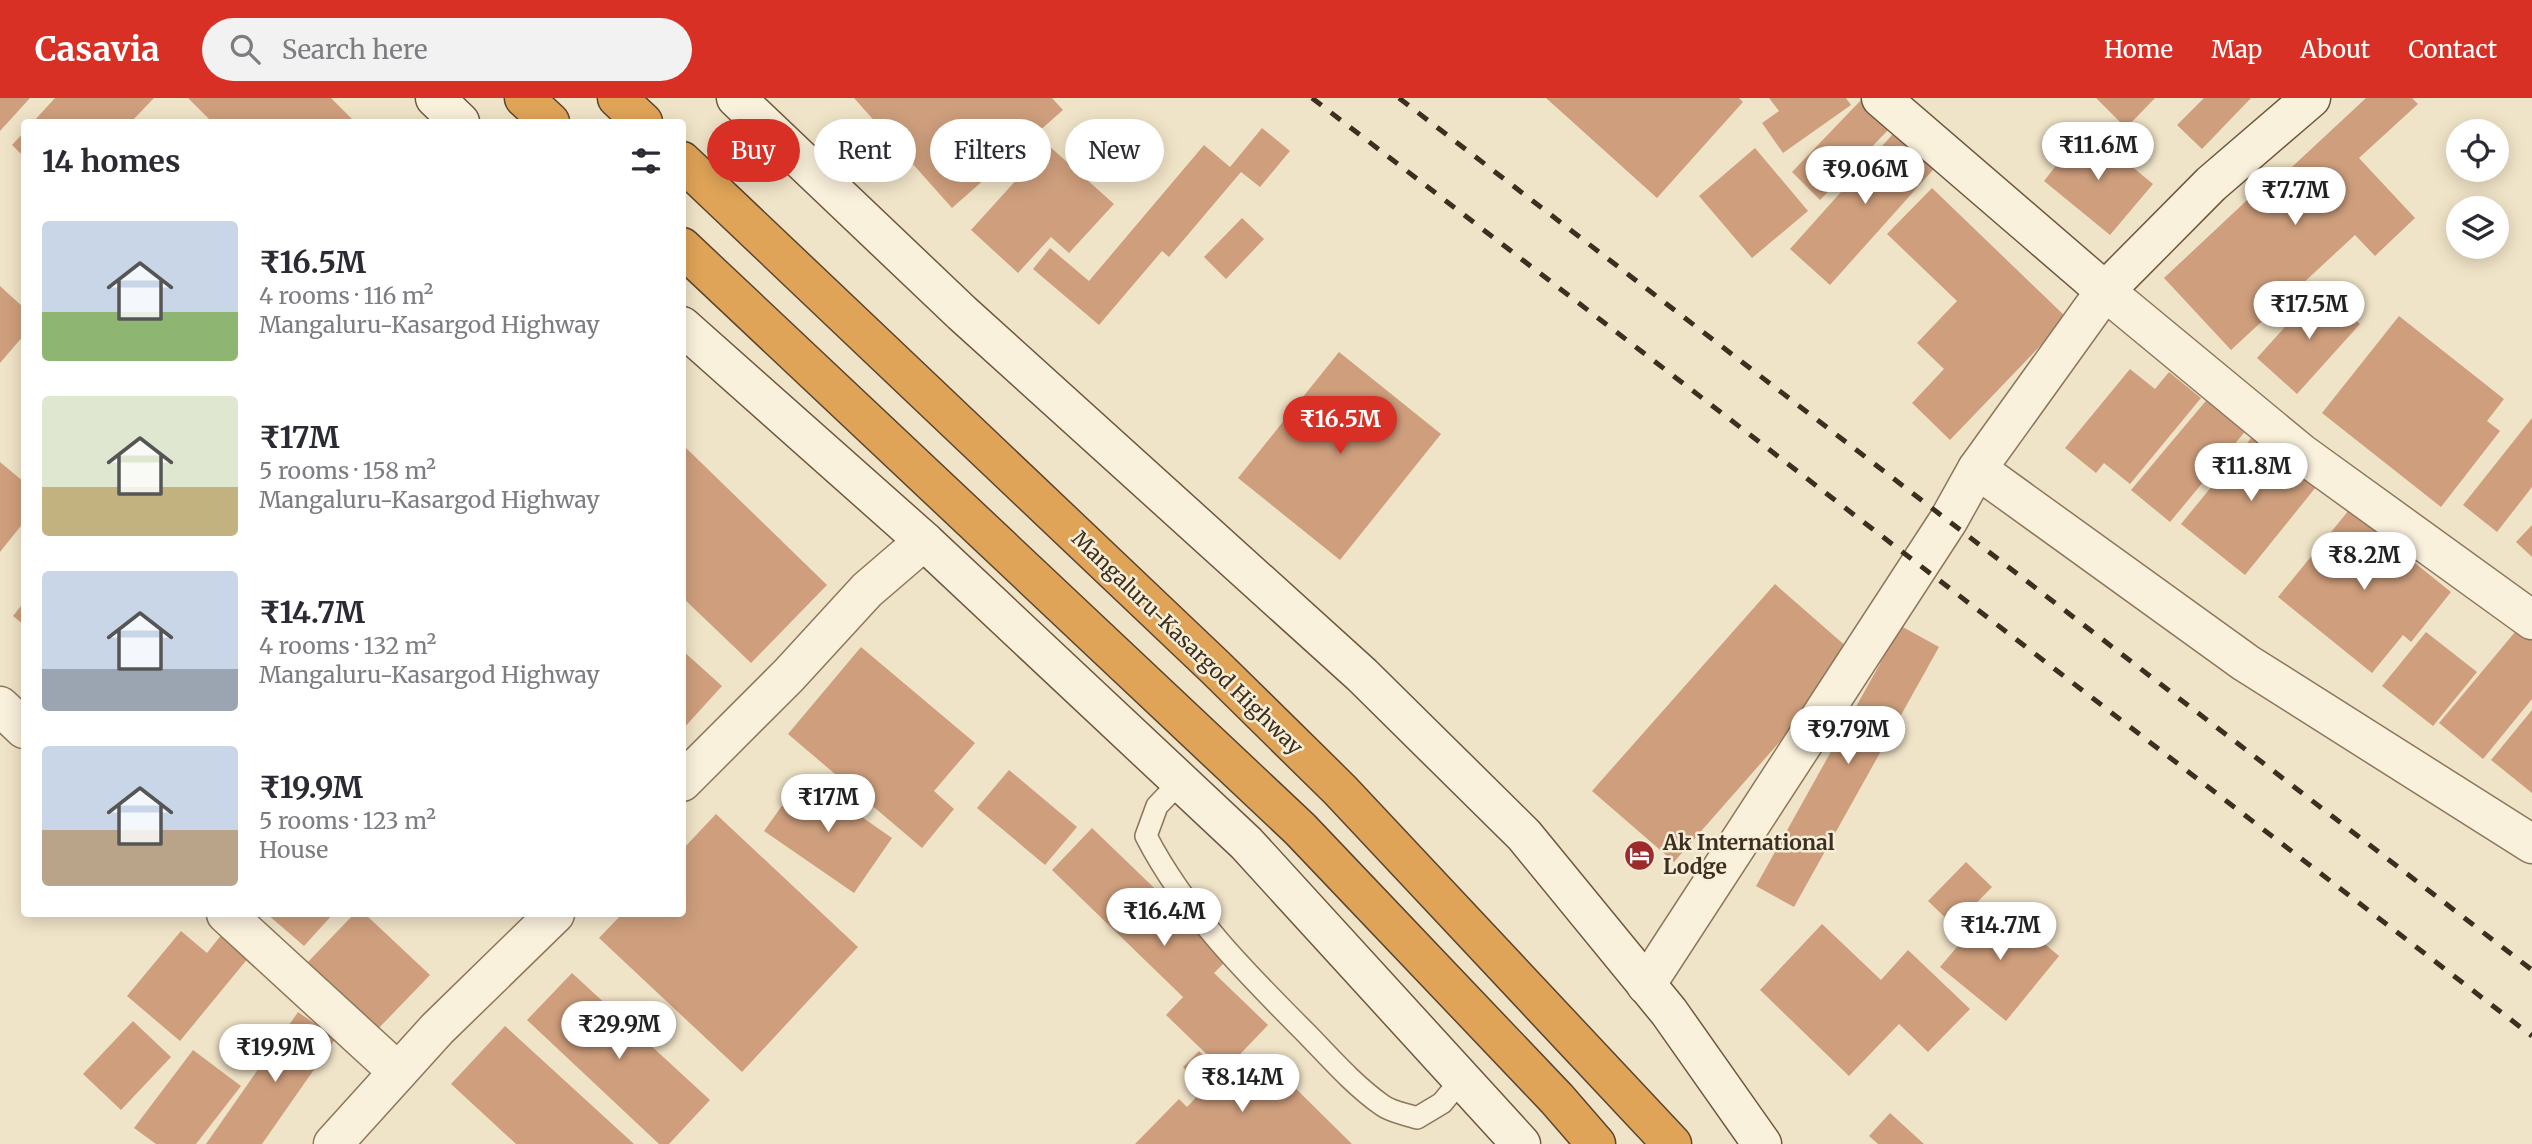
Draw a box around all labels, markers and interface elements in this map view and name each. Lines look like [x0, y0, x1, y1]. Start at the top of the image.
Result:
search box [202, 18, 692, 81]
text: Casavia [35, 29, 160, 70]
icon: search [226, 30, 264, 68]
text: Search here [282, 33, 427, 66]
text: Home [2104, 34, 2173, 65]
text: Map [2211, 34, 2262, 65]
text: About [2300, 34, 2370, 65]
text: Contact [2408, 34, 2497, 65]
chip: Buy [707, 119, 800, 182]
chip: Rent [814, 119, 916, 182]
chip: Filters [930, 119, 1051, 182]
chip: New [1065, 119, 1164, 182]
map controls [2446, 119, 2509, 259]
button: locate [2446, 119, 2509, 182]
pin: ₹11.6M [2041, 122, 2155, 182]
text: ₹11.6M [2058, 130, 2138, 159]
text: 14 homes [42, 142, 180, 180]
icon: filters [627, 142, 665, 180]
pin: ₹9.06M [1808, 146, 1922, 206]
text: ₹9.06M [1821, 154, 1909, 183]
pin: ₹7.7M [2246, 167, 2344, 227]
text: ₹7.7M [2261, 175, 2329, 204]
button: layers [2446, 196, 2509, 259]
text: ₹16.5M [259, 243, 366, 281]
icon: home [98, 249, 182, 333]
text: 4 rooms · 116 m² [259, 281, 434, 310]
pin: ₹17.5M [2252, 282, 2366, 341]
text: ₹17.5M [2270, 289, 2348, 318]
text: Mangaluru-Kasargod Highway [259, 310, 600, 339]
pin: ₹16.5M [1283, 396, 1397, 456]
text: ₹16.5M [1299, 404, 1381, 433]
text: ₹17M [259, 418, 340, 456]
icon: home [98, 424, 182, 508]
pin: ₹11.8M [2194, 444, 2308, 503]
text: ₹11.8M [2211, 451, 2291, 480]
text: 5 rooms · 158 m² [259, 456, 436, 485]
text: Mangaluru-Kasargod Highway [259, 485, 600, 514]
street label: Mangaluru-Kasargod Highway [1066, 525, 1309, 761]
pin: ₹8.2M [2315, 532, 2413, 592]
text: ₹8.2M [2327, 540, 2401, 569]
text: ₹14.7M [259, 593, 365, 631]
icon: home [98, 599, 182, 683]
text: 4 rooms · 132 m² [259, 631, 436, 660]
text: Mangaluru-Kasargod Highway [259, 660, 600, 689]
pin: ₹9.79M [1791, 706, 1905, 766]
text: ₹9.79M [1806, 714, 1890, 743]
text: ₹19.9M [259, 768, 363, 806]
icon: home [98, 774, 182, 858]
pin: ₹17M [787, 774, 869, 834]
text: ₹17M [797, 782, 859, 811]
text: 5 rooms · 123 m² [259, 806, 436, 835]
place label: Ak International Lodge [1662, 829, 1835, 880]
text: House [259, 835, 328, 864]
hotel icon: Ak International Lodge [1623, 838, 1657, 872]
pin: ₹16.4M [1107, 888, 1221, 948]
text: ₹16.4M [1122, 896, 1206, 925]
pin: ₹14.7M [1943, 902, 2057, 962]
text: ₹14.7M [1959, 910, 2041, 939]
pin: ₹29.9M [562, 1002, 676, 1061]
text: ₹29.9M [577, 1009, 661, 1038]
pin: ₹19.9M [218, 1024, 332, 1084]
text: ₹19.9M [235, 1032, 315, 1061]
pin: ₹8.14M [1185, 1054, 1299, 1114]
text: ₹8.14M [1200, 1062, 1284, 1091]

